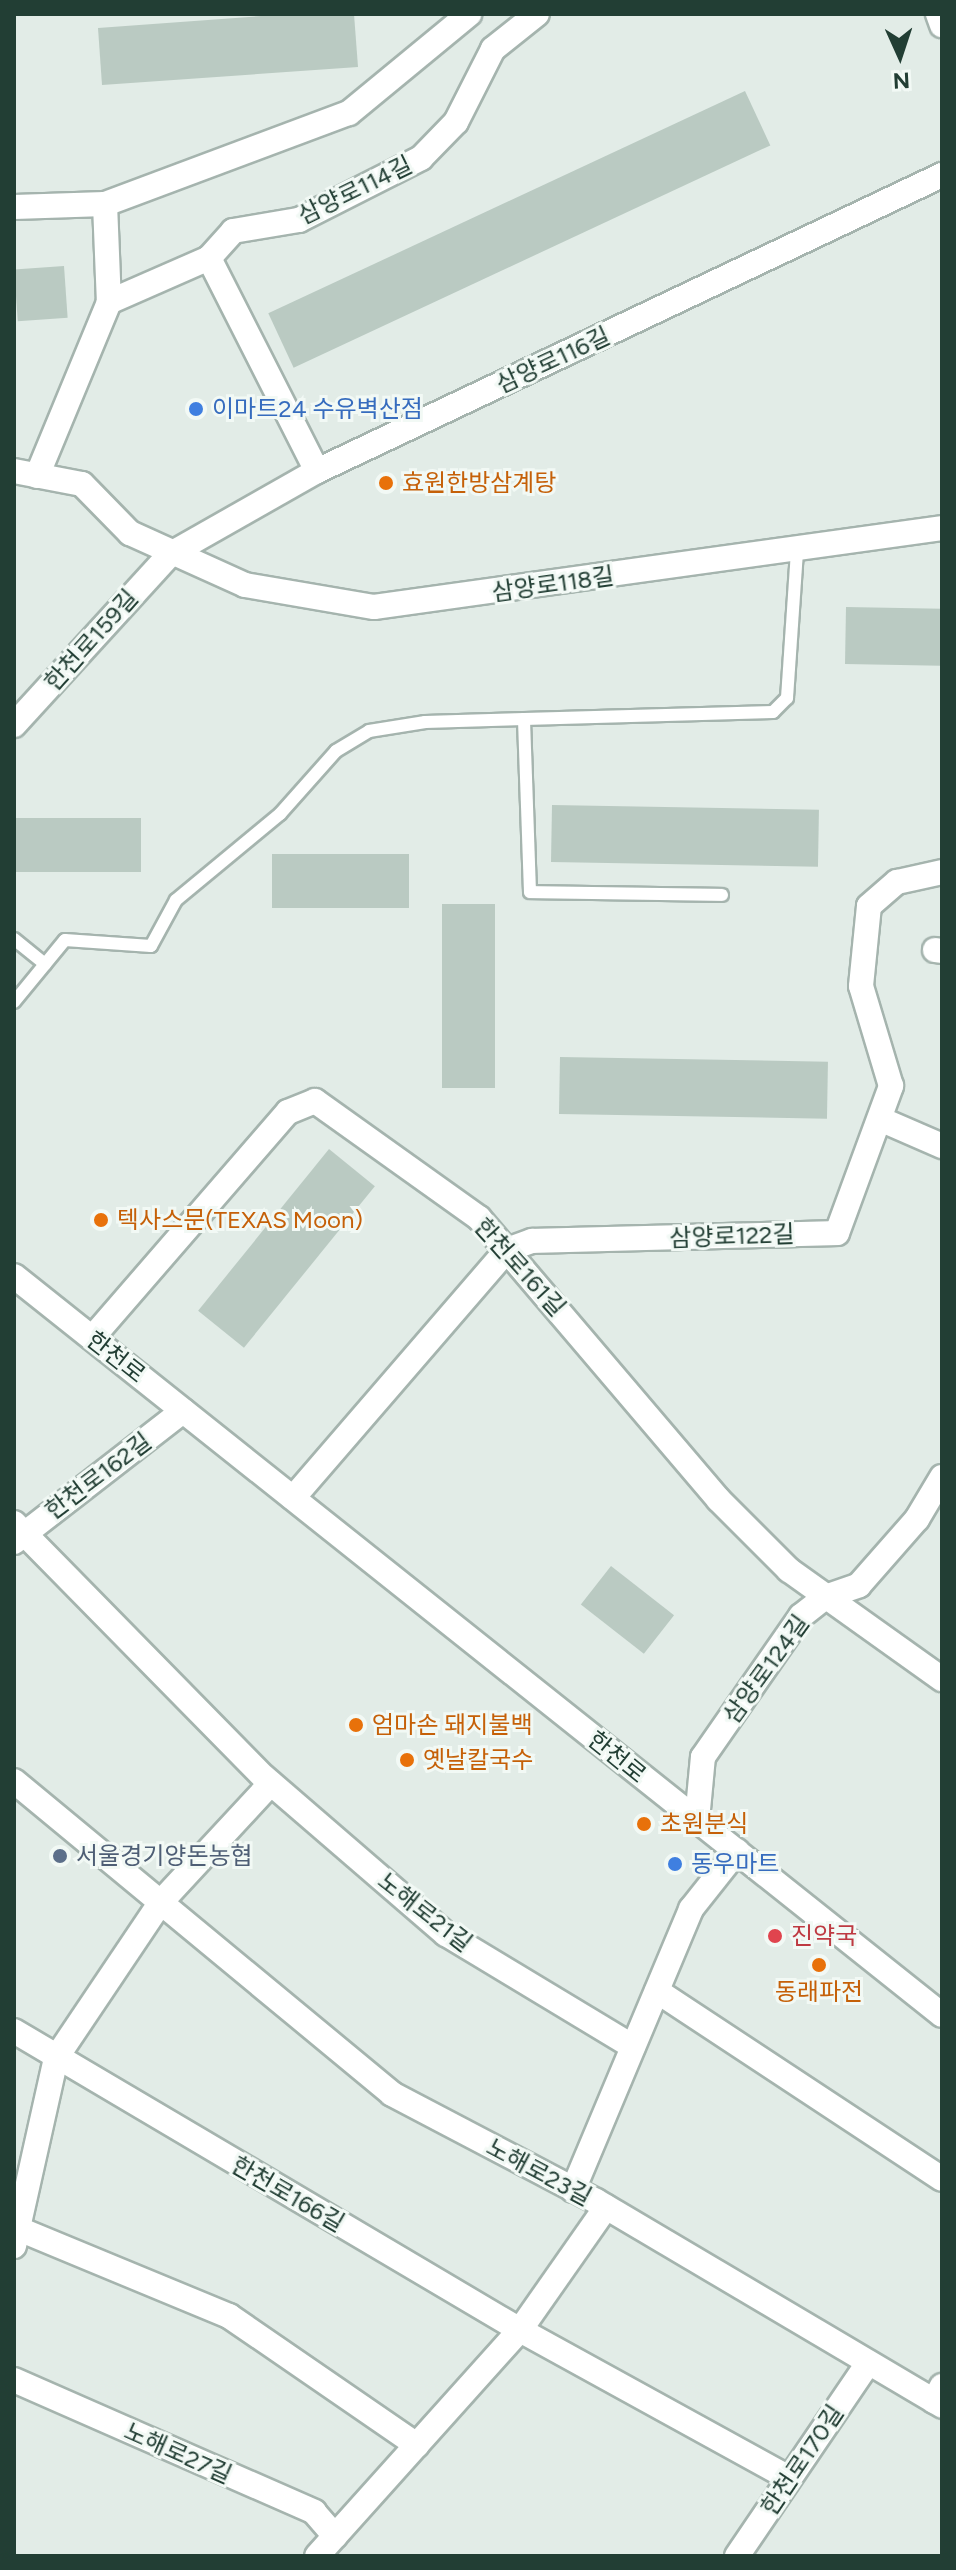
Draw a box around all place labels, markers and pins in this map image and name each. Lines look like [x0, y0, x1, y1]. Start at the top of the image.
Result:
place label: 이마트24 수유벽산점 [212, 395, 423, 423]
marker: 이마트24 수유벽산점 [187, 400, 205, 418]
place label: 효원한방삼계탕 [402, 469, 557, 497]
marker: 효원한방삼계탕 [377, 474, 395, 492]
place label: 텍사스문(TEXAS Moon) [117, 1206, 363, 1234]
marker: 텍사스문(TEXAS Moon) [92, 1211, 110, 1229]
place label: 엄마손 돼지불백 [372, 1711, 532, 1739]
marker: 엄마손 돼지불백 [347, 1716, 365, 1734]
place label: 옛날칼국수 [423, 1746, 533, 1774]
marker: 옛날칼국수 [398, 1751, 416, 1769]
place label: 초원분식 [660, 1810, 748, 1838]
marker: 초원분식 [635, 1815, 653, 1833]
place label: 서울경기양돈농협 [76, 1842, 253, 1870]
marker: 서울경기양돈농협 [51, 1847, 69, 1865]
place label: 동우마트 [691, 1850, 779, 1878]
marker: 동우마트 [666, 1855, 684, 1873]
place label: 진약국 [791, 1922, 857, 1950]
marker: 진약국 [766, 1927, 784, 1945]
marker: 동래파전 [810, 1956, 828, 1974]
place label: 동래파전 [775, 1978, 863, 2006]

